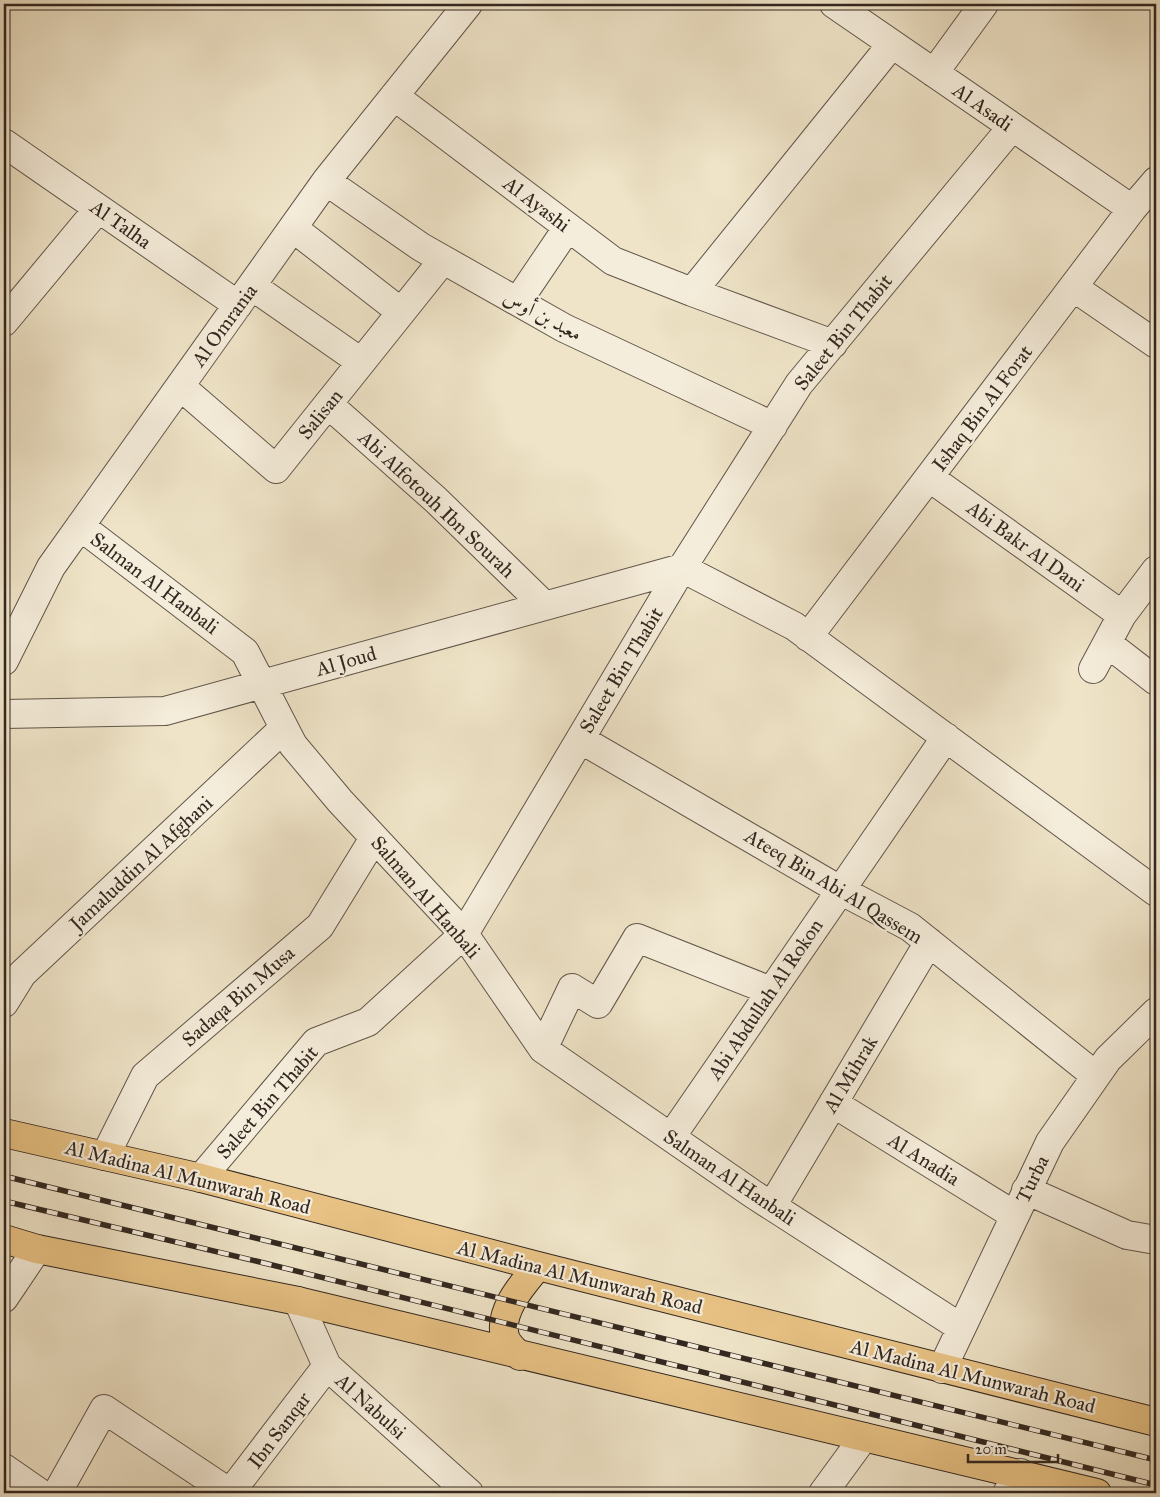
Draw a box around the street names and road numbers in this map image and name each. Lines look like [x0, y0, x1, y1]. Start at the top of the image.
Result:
street label: Al Asadi [947, 77, 1018, 137]
street label: Al Ayashi [498, 170, 576, 237]
street label: Al Talha [85, 194, 157, 254]
street label: Saleet Bin Thabit [789, 269, 897, 395]
street label: Al Omrania [186, 279, 262, 372]
street label: معبد بن أوس [500, 283, 587, 346]
street label: Ishaq Bin Al Forat [927, 340, 1038, 476]
street label: Salisan [293, 384, 348, 444]
street label: Abi Alfotouh Ibn Sourah [353, 425, 520, 583]
street label: Abi Bakr Al Dani [962, 495, 1090, 597]
street label: Salman Al Hanbali [86, 527, 224, 639]
street label: Saleet Bin Thabit [574, 603, 668, 737]
street label: Al Joud [312, 641, 379, 682]
street label: Jamaluddin Al Afghani [63, 790, 218, 937]
street label: Ateeq Bin Abi Al Qassem [739, 823, 927, 950]
street label: Salman Al Hanbali [366, 831, 486, 964]
street label: Abi Abdullah Al Rokon [702, 914, 828, 1085]
street label: Sadaqa Bin Musa [177, 940, 300, 1052]
street label: Al Mihrak [817, 1031, 883, 1118]
street label: Saleet Bin Thabit [211, 1040, 323, 1164]
street label: Salman Al Hanbali [659, 1124, 801, 1230]
street label: Al Anadia [883, 1127, 965, 1191]
street label: Al Madina Al Munwarah Road [62, 1135, 313, 1219]
street label: Turba [1010, 1151, 1054, 1207]
street label: Al Madina Al Munwarah Road [454, 1235, 705, 1319]
street label: Al Madina Al Munwarah Road [847, 1334, 1098, 1418]
street label: Al Nabulsi [330, 1367, 412, 1444]
street label: Ibn Sanqar [242, 1387, 317, 1474]

